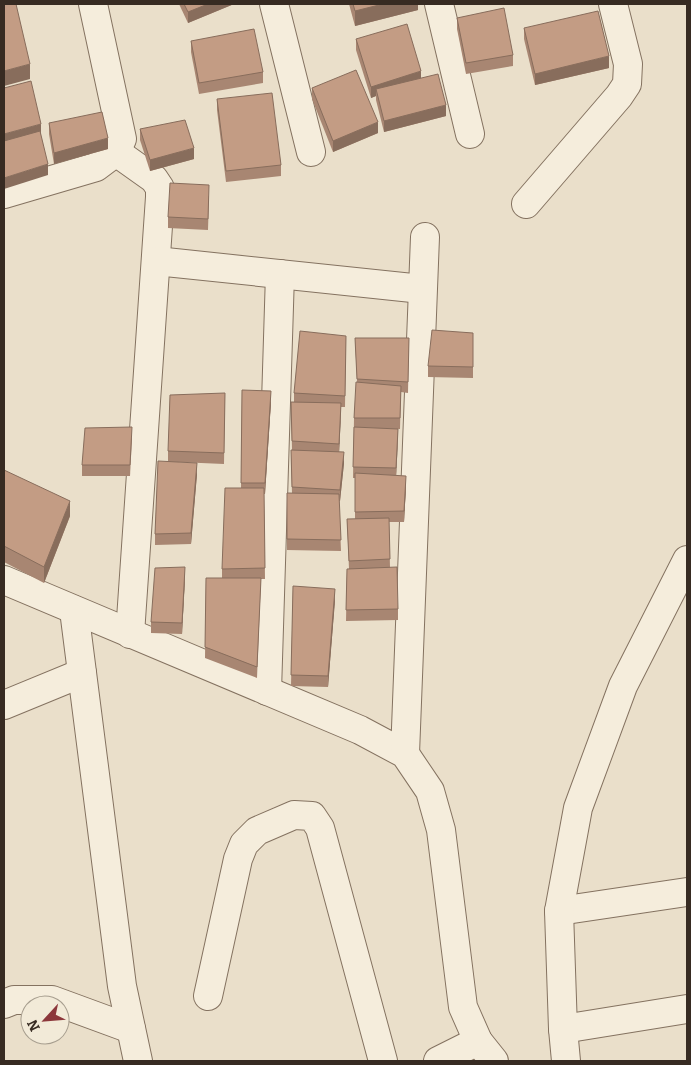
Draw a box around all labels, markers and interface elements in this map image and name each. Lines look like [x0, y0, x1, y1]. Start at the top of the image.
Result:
north arrow [20, 995, 70, 1045]
text: N [24, 1017, 44, 1034]

